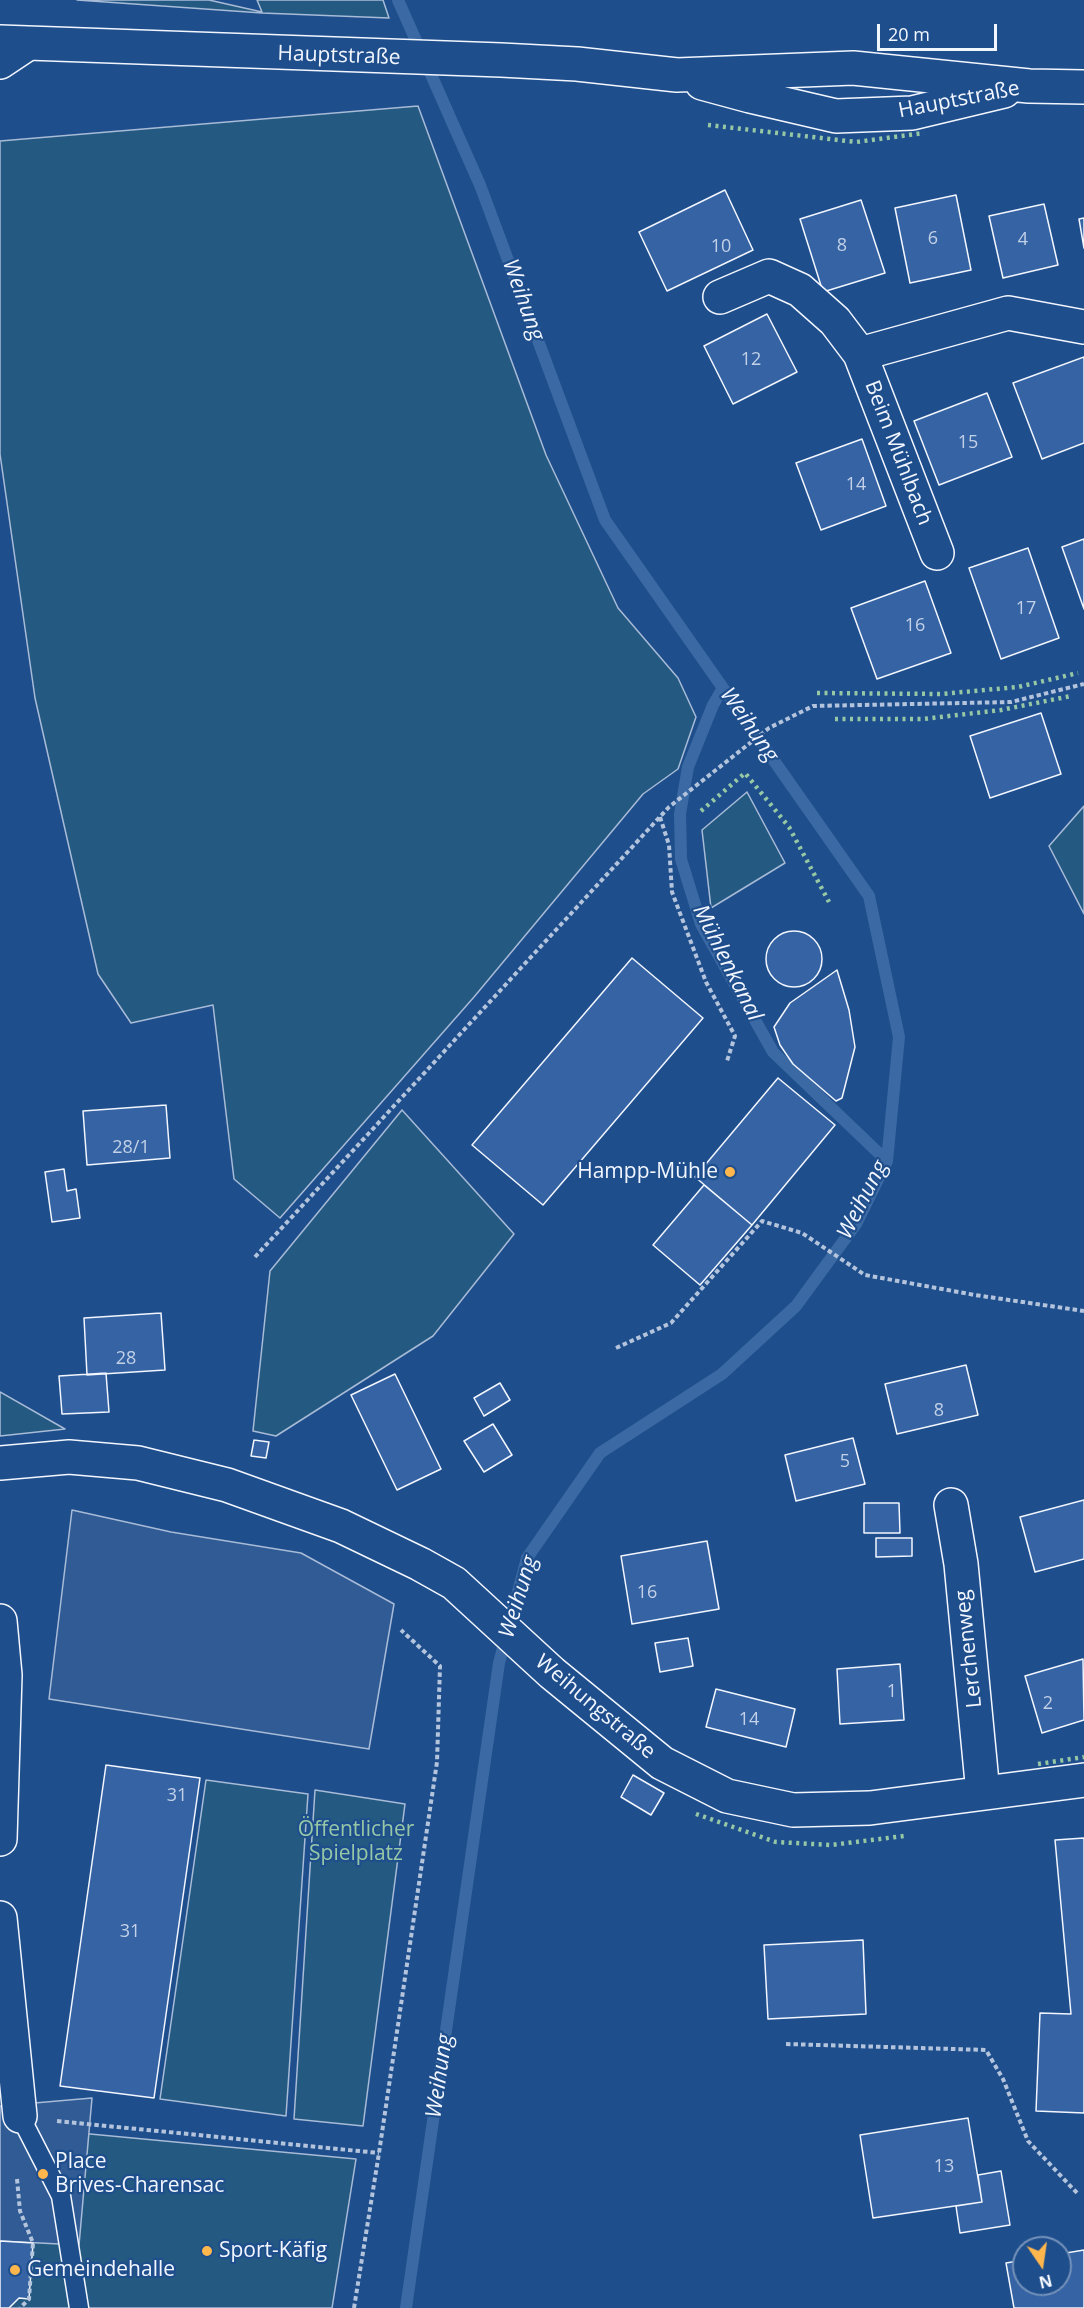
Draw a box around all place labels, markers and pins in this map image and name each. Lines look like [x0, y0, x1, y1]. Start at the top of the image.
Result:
place label: Hampp-Mühle [577, 1159, 718, 1185]
marker: Hampp-Mühle [723, 1165, 737, 1179]
place label: Place Brives-Charensac [55, 2149, 224, 2199]
marker: Place Brives-Charensac [36, 2167, 50, 2181]
place label: Sport-Käfig [219, 2238, 327, 2264]
marker: Sport-Käfig [200, 2244, 214, 2258]
place label: Gemeindehalle [27, 2257, 175, 2283]
marker: Gemeindehalle [8, 2263, 22, 2277]

